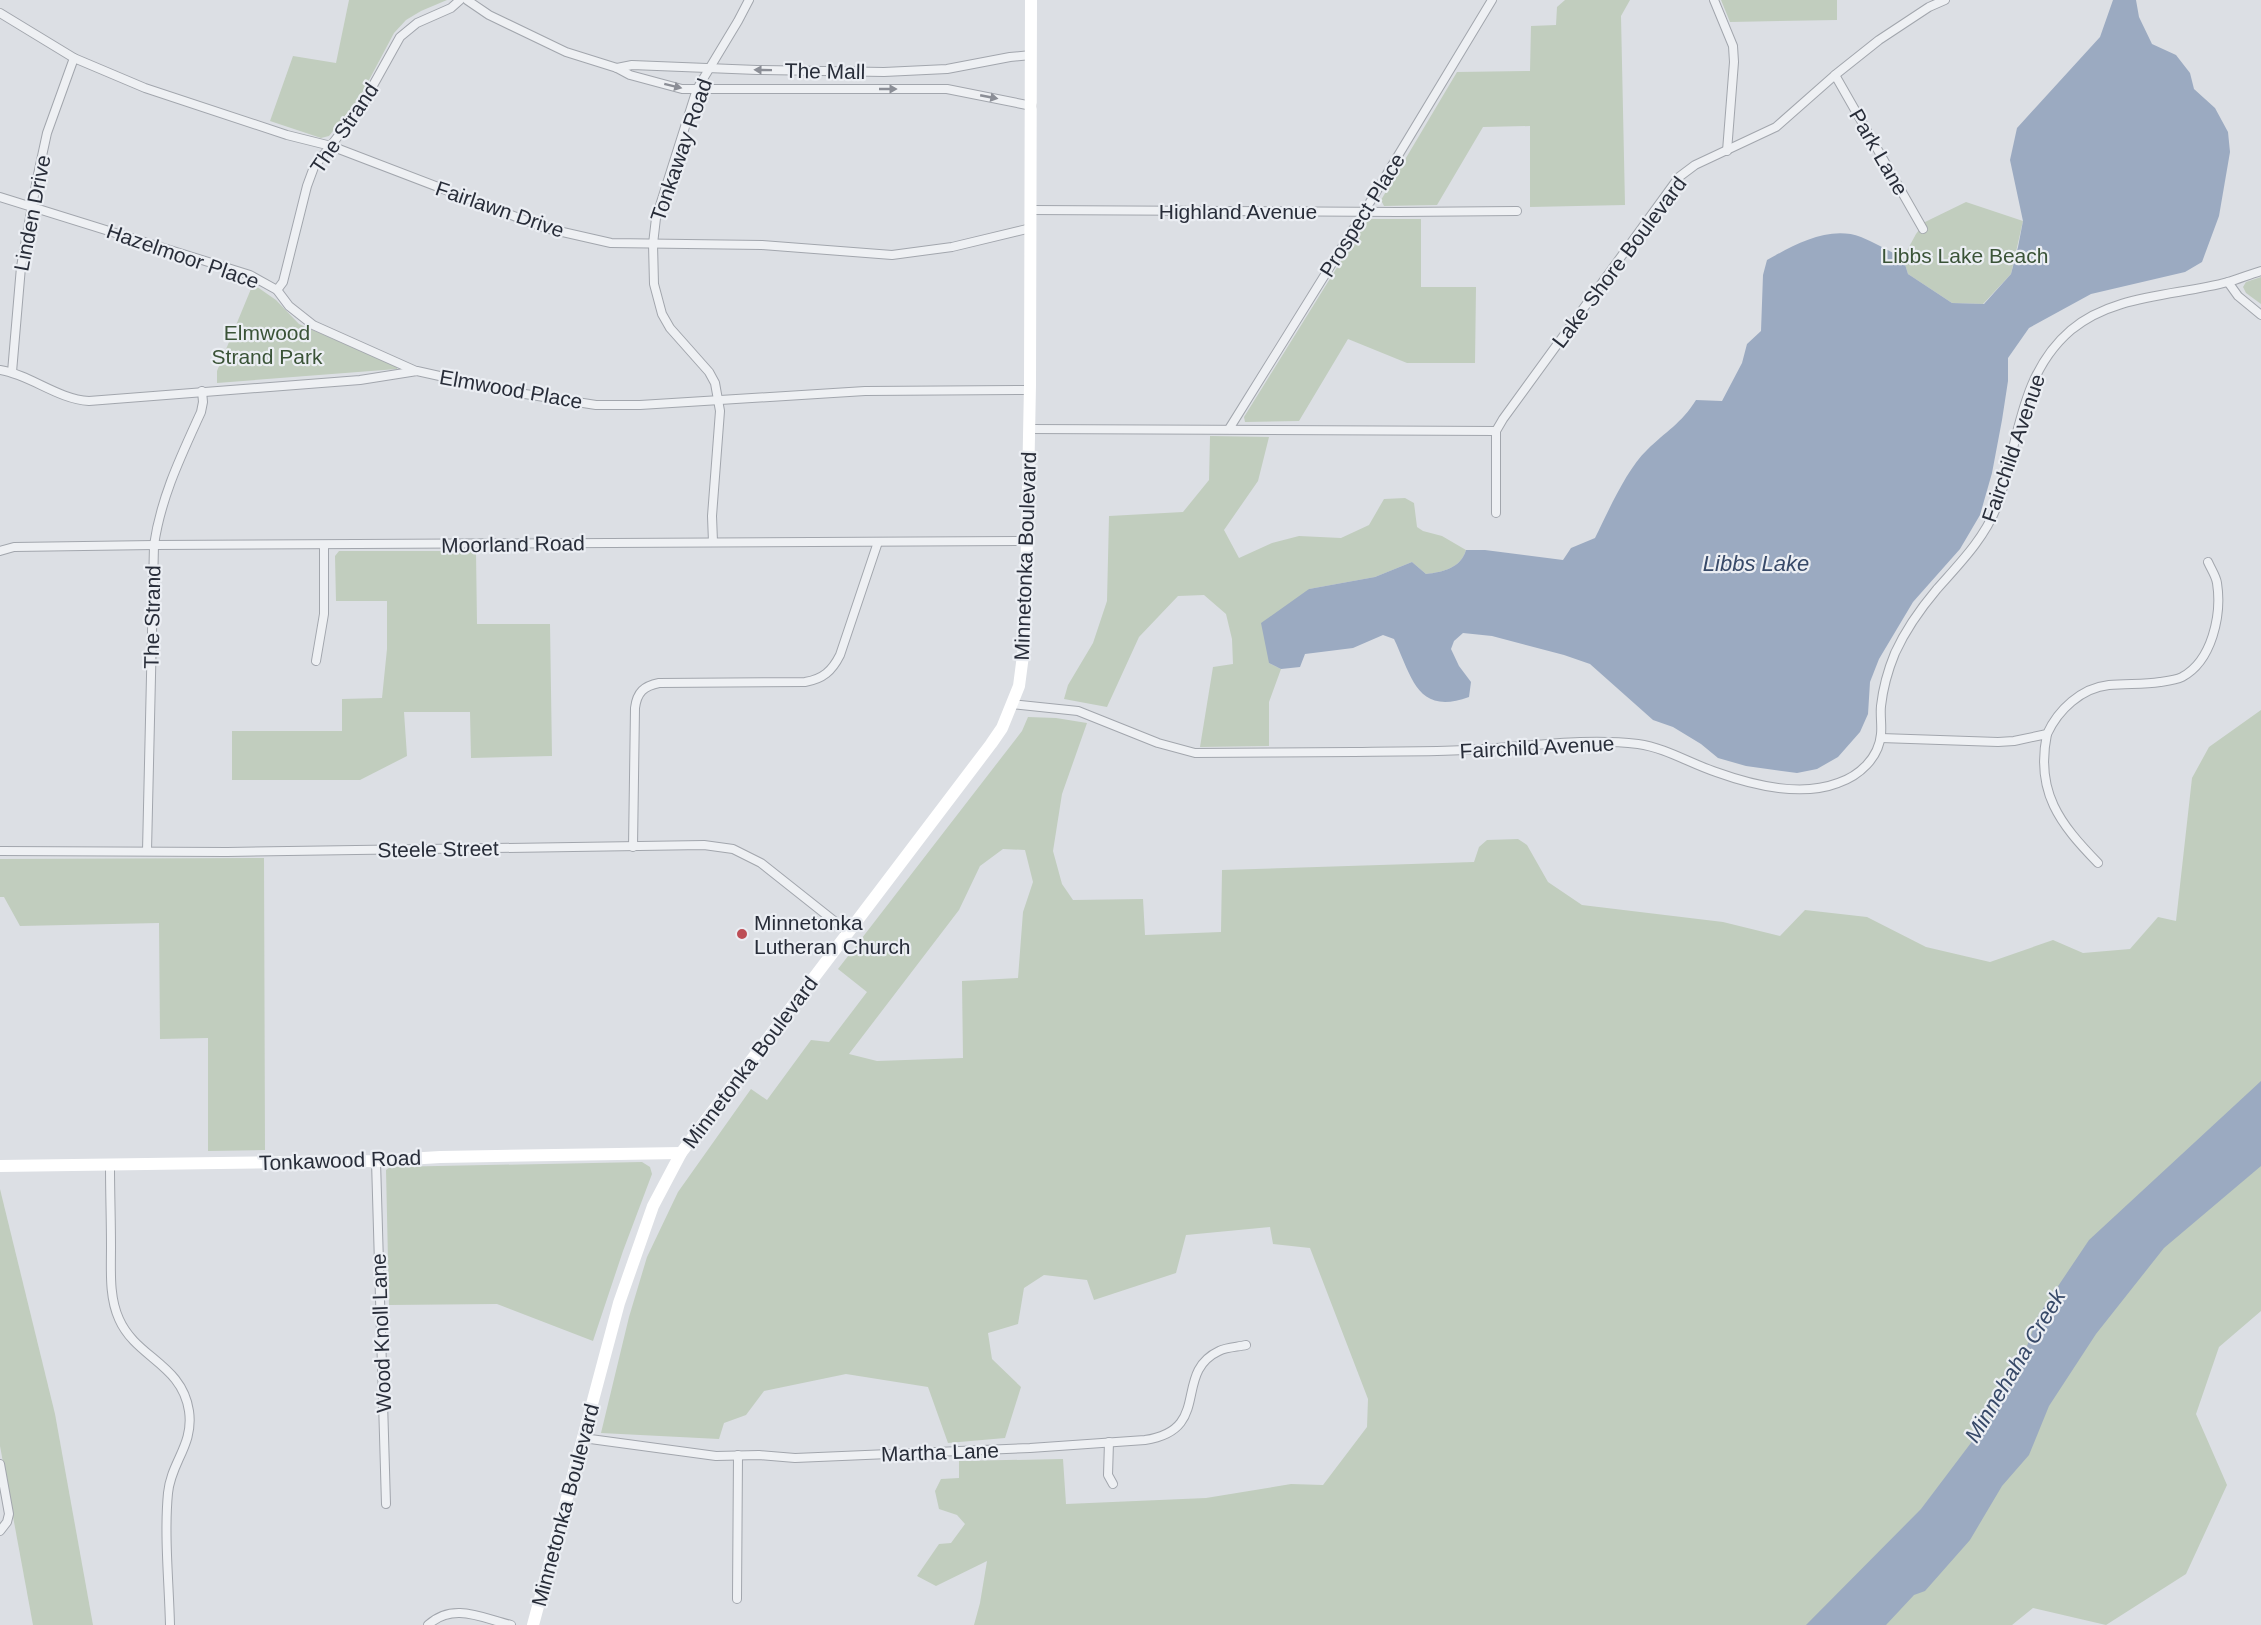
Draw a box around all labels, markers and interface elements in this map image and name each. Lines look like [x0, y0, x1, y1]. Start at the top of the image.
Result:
street label: The Mall [785, 59, 865, 83]
one-way arrow [753, 65, 772, 75]
street label: Tonkaway Road [646, 76, 716, 224]
street label: The Strand [305, 78, 383, 178]
one-way arrow [664, 82, 682, 92]
one-way arrow [879, 84, 898, 94]
one-way arrow [980, 93, 999, 102]
street label: Park Lane [1845, 105, 1913, 199]
street label: Prospect Place [1315, 149, 1409, 281]
street label: Linden Drive [9, 153, 55, 273]
street label: Lake Shore Boulevard [1547, 172, 1691, 352]
street label: Fairlawn Drive [433, 176, 567, 242]
street label: Highland Avenue [1159, 200, 1317, 223]
street label: Hazelmoor Place [104, 219, 262, 293]
park label: Libbs Lake Beach [1882, 244, 2048, 267]
park label: Elmwood Strand Park [212, 321, 323, 368]
street label: Elmwood Place [438, 365, 584, 413]
street label: Fairchild Avenue [1977, 371, 2049, 525]
street label: Minnetonka Boulevard [1010, 451, 1040, 661]
street label: Moorland Road [441, 531, 585, 557]
water label: Libbs Lake [1703, 551, 1809, 576]
street label: The Strand [140, 565, 164, 669]
street label: Fairchild Avenue [1459, 731, 1615, 763]
street label: Steele Street [377, 836, 499, 862]
place label: Minnetonka Lutheran Church [754, 911, 910, 958]
marker: Minnetonka Lutheran Church [735, 927, 749, 941]
street label: Minnetonka Boulevard [678, 972, 822, 1152]
street label: Tonkawood Road [259, 1146, 421, 1174]
street label: Wood Knoll Lane [367, 1253, 395, 1413]
water label: Minnehaha Creek [1960, 1284, 2071, 1447]
street label: Minnetonka Boulevard [527, 1401, 603, 1609]
street label: Martha Lane [881, 1438, 999, 1466]

